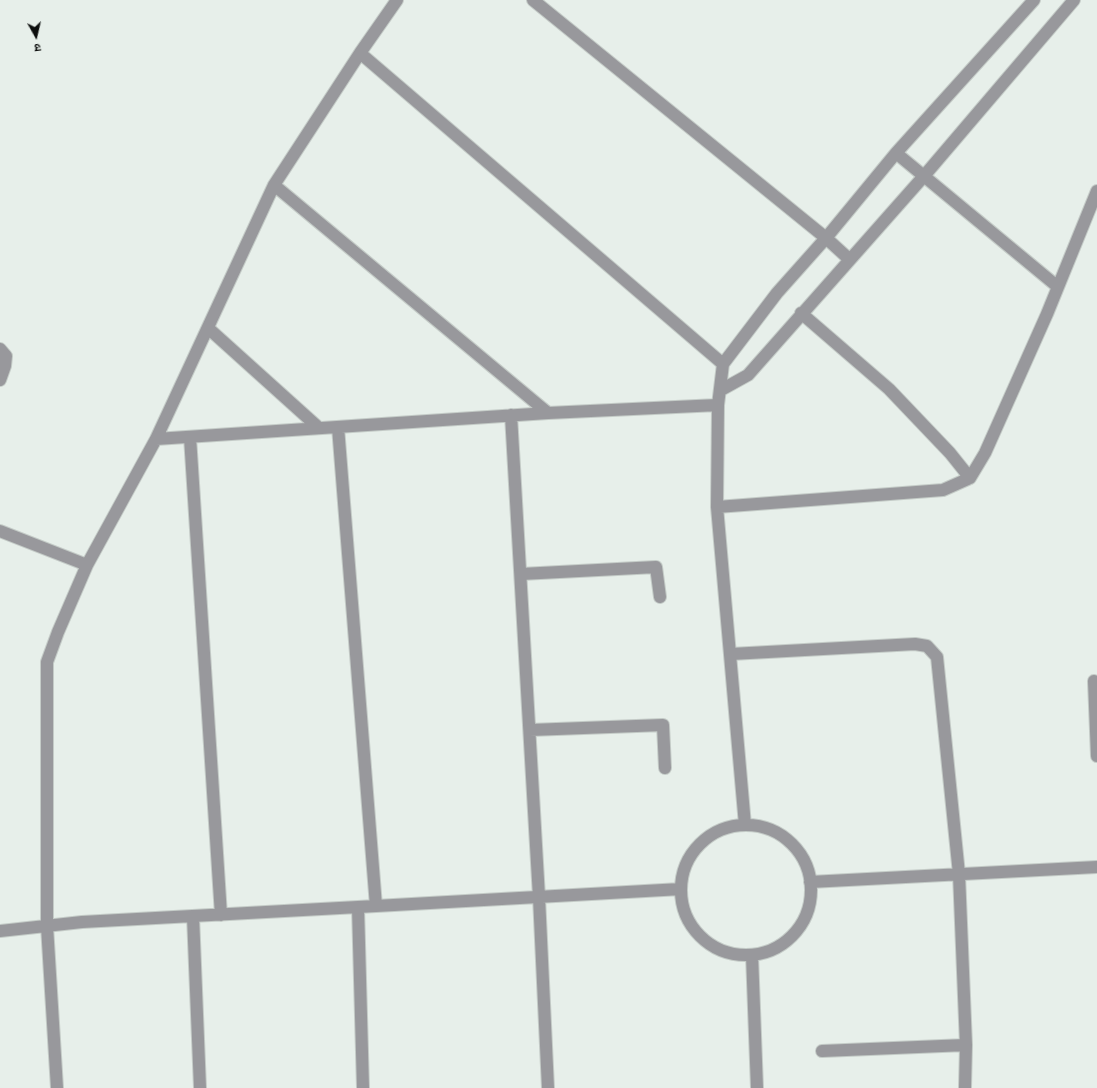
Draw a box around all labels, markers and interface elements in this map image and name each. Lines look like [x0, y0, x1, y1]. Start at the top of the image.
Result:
north arrow [16, 16, 56, 56]
text: उ [34, 41, 42, 55]

